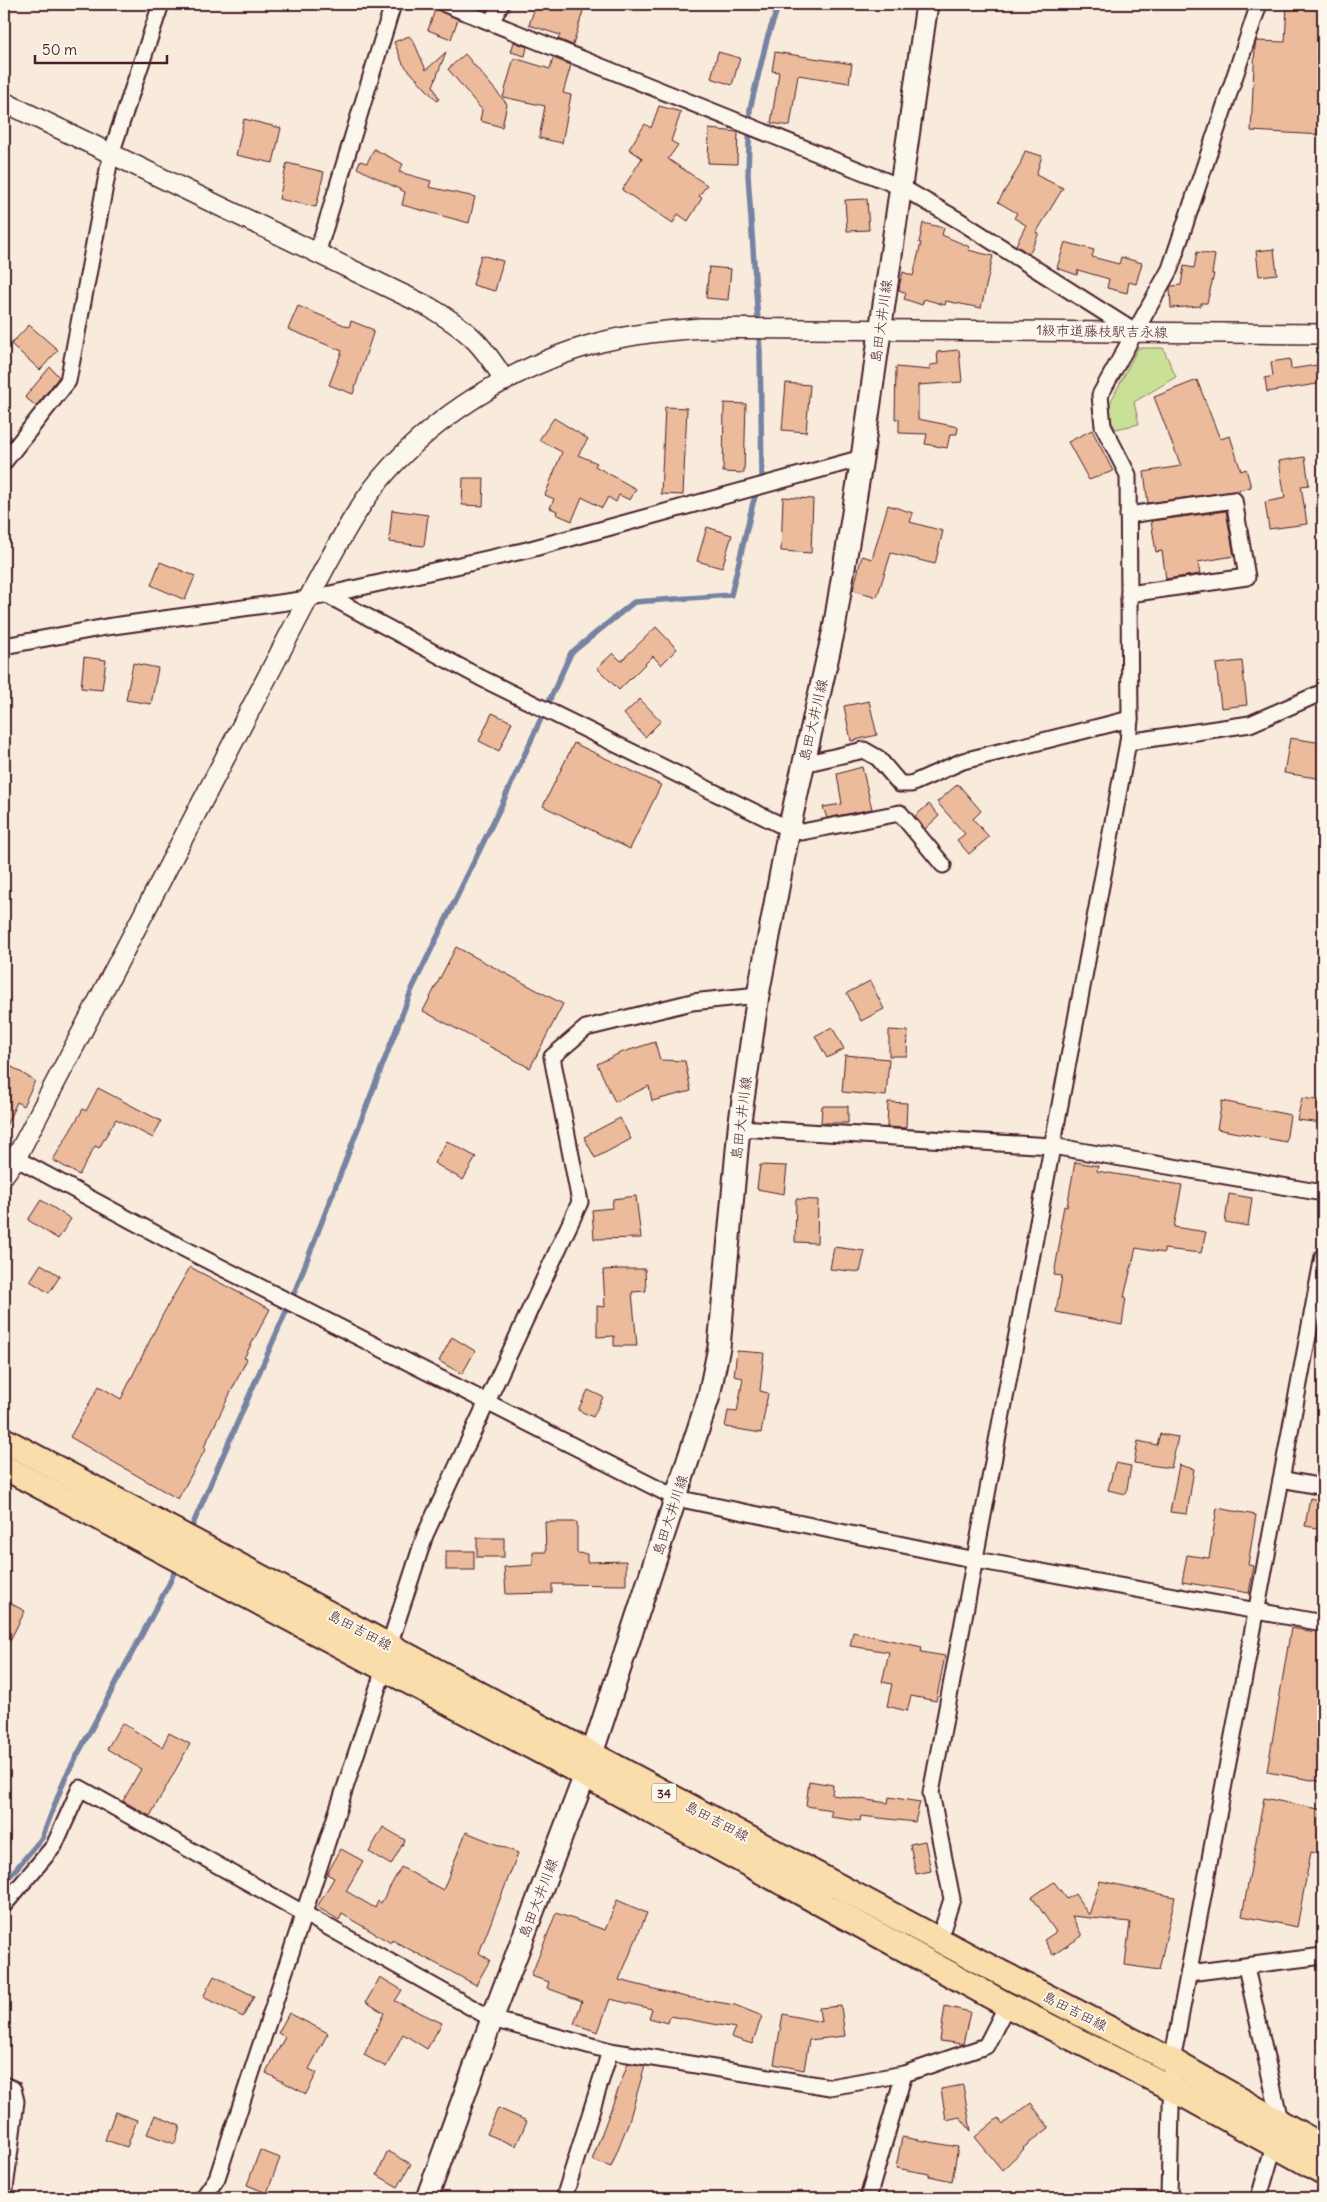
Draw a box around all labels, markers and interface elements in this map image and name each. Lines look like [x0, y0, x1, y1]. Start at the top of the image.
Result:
scale bar [35, 32, 168, 64]
text: 50 m [42, 40, 77, 59]
street label: 島田大井川線 [866, 278, 896, 364]
street label: 1級市道藤枝駅吉永線 [1036, 321, 1168, 341]
street label: 島田大井川線 [795, 677, 831, 763]
street label: 島田大井川線 [727, 1075, 755, 1161]
street label: 島田大井川線 [648, 1472, 692, 1558]
street label: 島田吉田線 [325, 1606, 395, 1654]
road number: 34 [652, 1784, 676, 1802]
street label: 島田吉田線 [682, 1797, 752, 1845]
street label: 島田大井川線 [515, 1856, 561, 1940]
street label: 島田吉田線 [1040, 1987, 1110, 2035]

